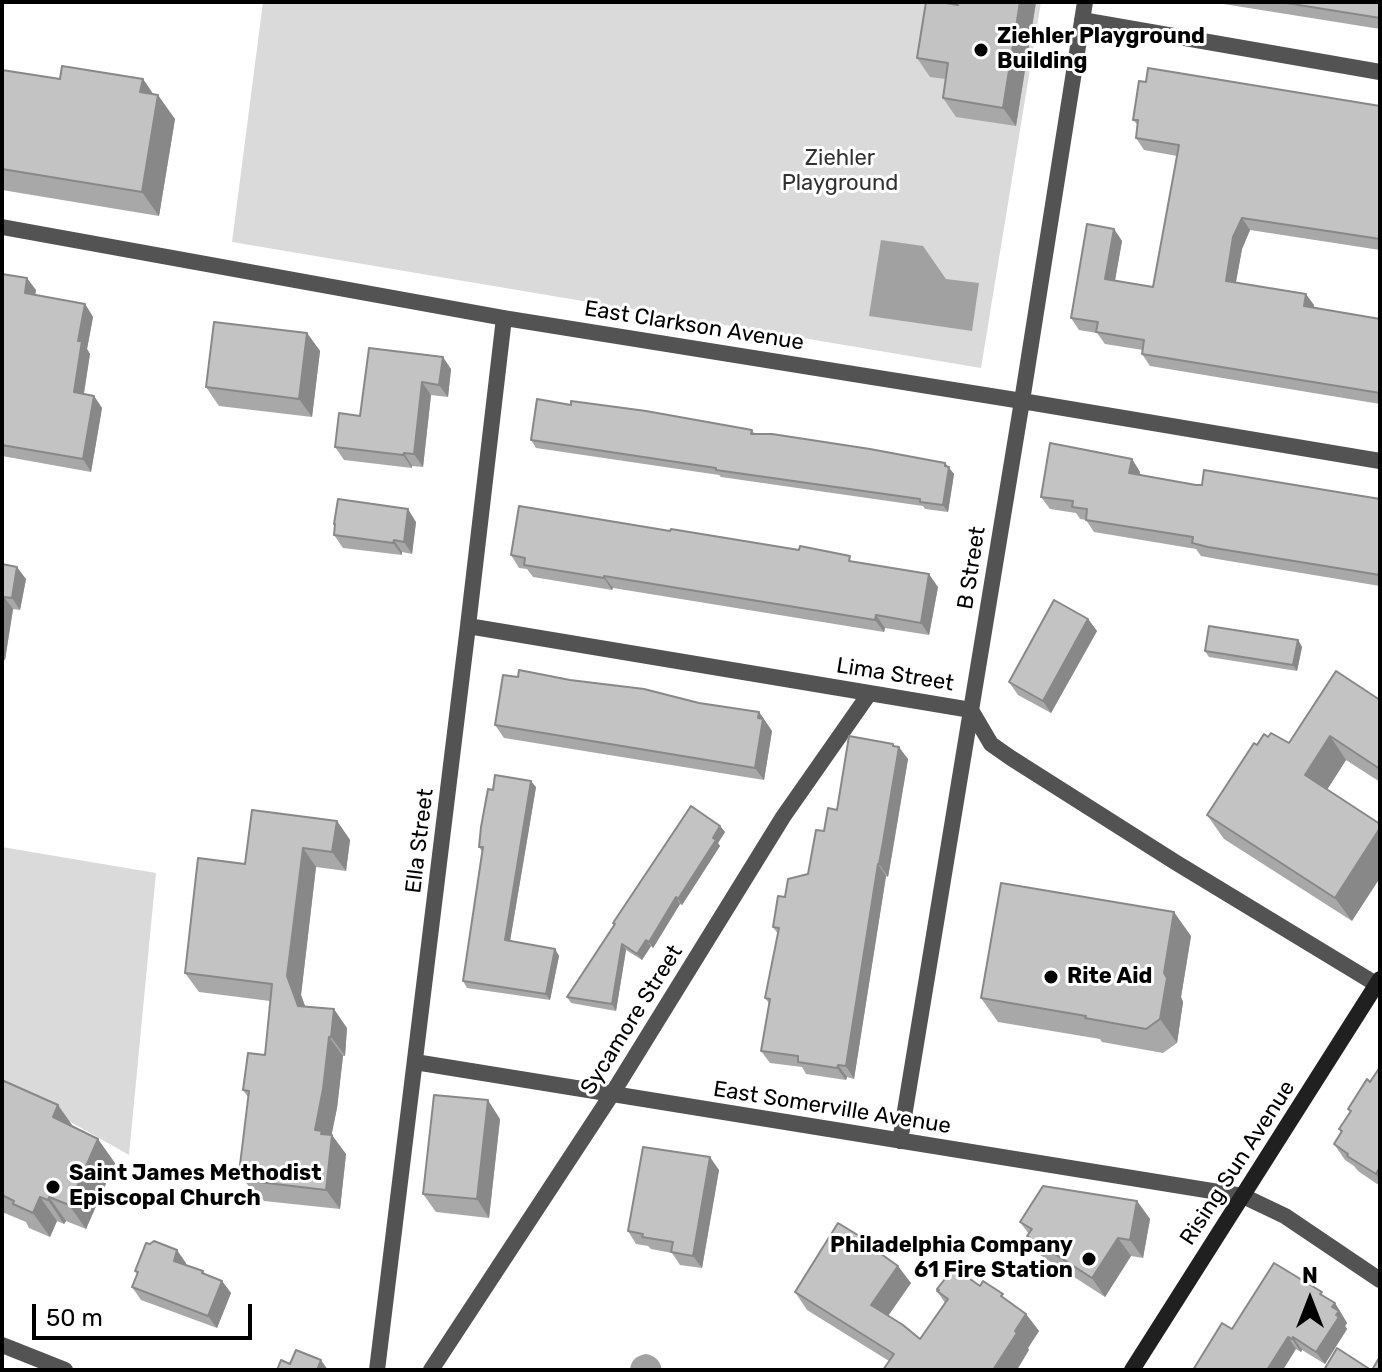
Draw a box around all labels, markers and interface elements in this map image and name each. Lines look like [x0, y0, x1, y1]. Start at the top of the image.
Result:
place label: Ziehler Playground Building [997, 24, 1205, 76]
marker: Ziehler Playground Building [972, 41, 990, 59]
park label: Ziehler Playground [782, 146, 898, 198]
street label: East Clarkson Avenue [582, 296, 806, 356]
street label: B Street [952, 525, 992, 611]
street label: Lima Street [834, 653, 956, 697]
street label: Ella Street [400, 787, 440, 895]
street label: Sycamore Street [575, 940, 689, 1100]
place label: Rite Aid [1067, 964, 1152, 990]
marker: Rite Aid [1042, 968, 1060, 986]
street label: East Somerville Avenue [711, 1076, 953, 1140]
street label: Rising Sun Avenue [1175, 1076, 1301, 1250]
place label: Saint James Methodist Episcopal Church [69, 1161, 321, 1212]
marker: Saint James Methodist Episcopal Church [44, 1178, 62, 1196]
place label: Philadelphia Company 61 Fire Station [830, 1233, 1073, 1284]
marker: Philadelphia Company 61 Fire Station [1080, 1250, 1098, 1268]
north arrow [1270, 1260, 1350, 1340]
text: N [1302, 1262, 1318, 1289]
scale bar [36, 1288, 256, 1338]
text: 50 m [46, 1304, 103, 1332]

